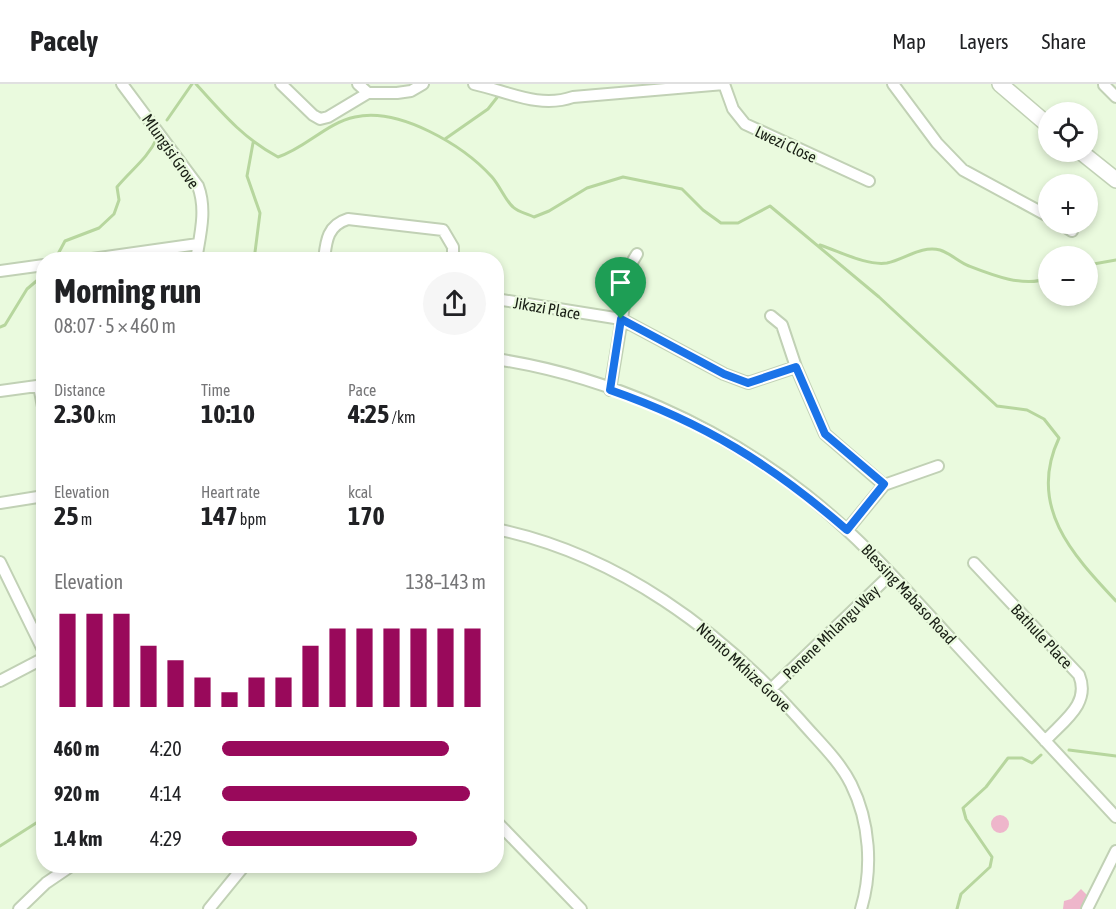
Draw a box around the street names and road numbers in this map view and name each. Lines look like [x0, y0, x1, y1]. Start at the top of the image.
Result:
street label: Mlungisi Grove [138, 110, 203, 192]
street label: Lwezi Close [752, 122, 820, 166]
street label: Jikazi Place [512, 293, 582, 323]
street label: Blessing Mabaso Road [857, 540, 960, 648]
street label: Penene Mhlangu Way [779, 581, 884, 683]
street label: Bathule Place [1008, 600, 1076, 672]
street label: Ntonto Mkhize Grove [693, 619, 795, 715]

